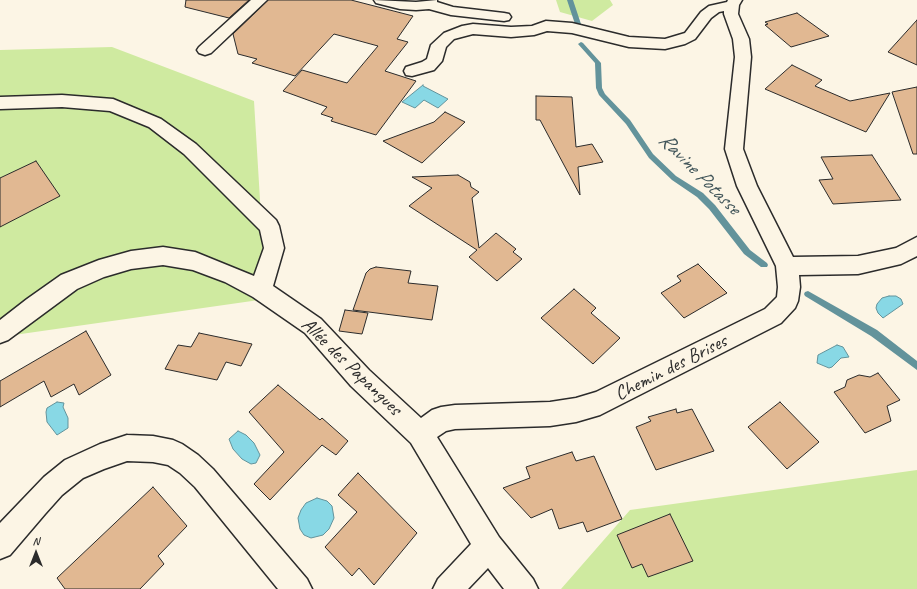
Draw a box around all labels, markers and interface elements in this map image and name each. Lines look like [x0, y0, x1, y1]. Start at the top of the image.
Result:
water label: Ravine Potasse [653, 128, 745, 220]
street label: Allée des Papangues [296, 313, 406, 421]
street label: Chemin des Brises [611, 329, 731, 407]
north arrow [16, 533, 56, 573]
text: N [33, 534, 39, 548]

